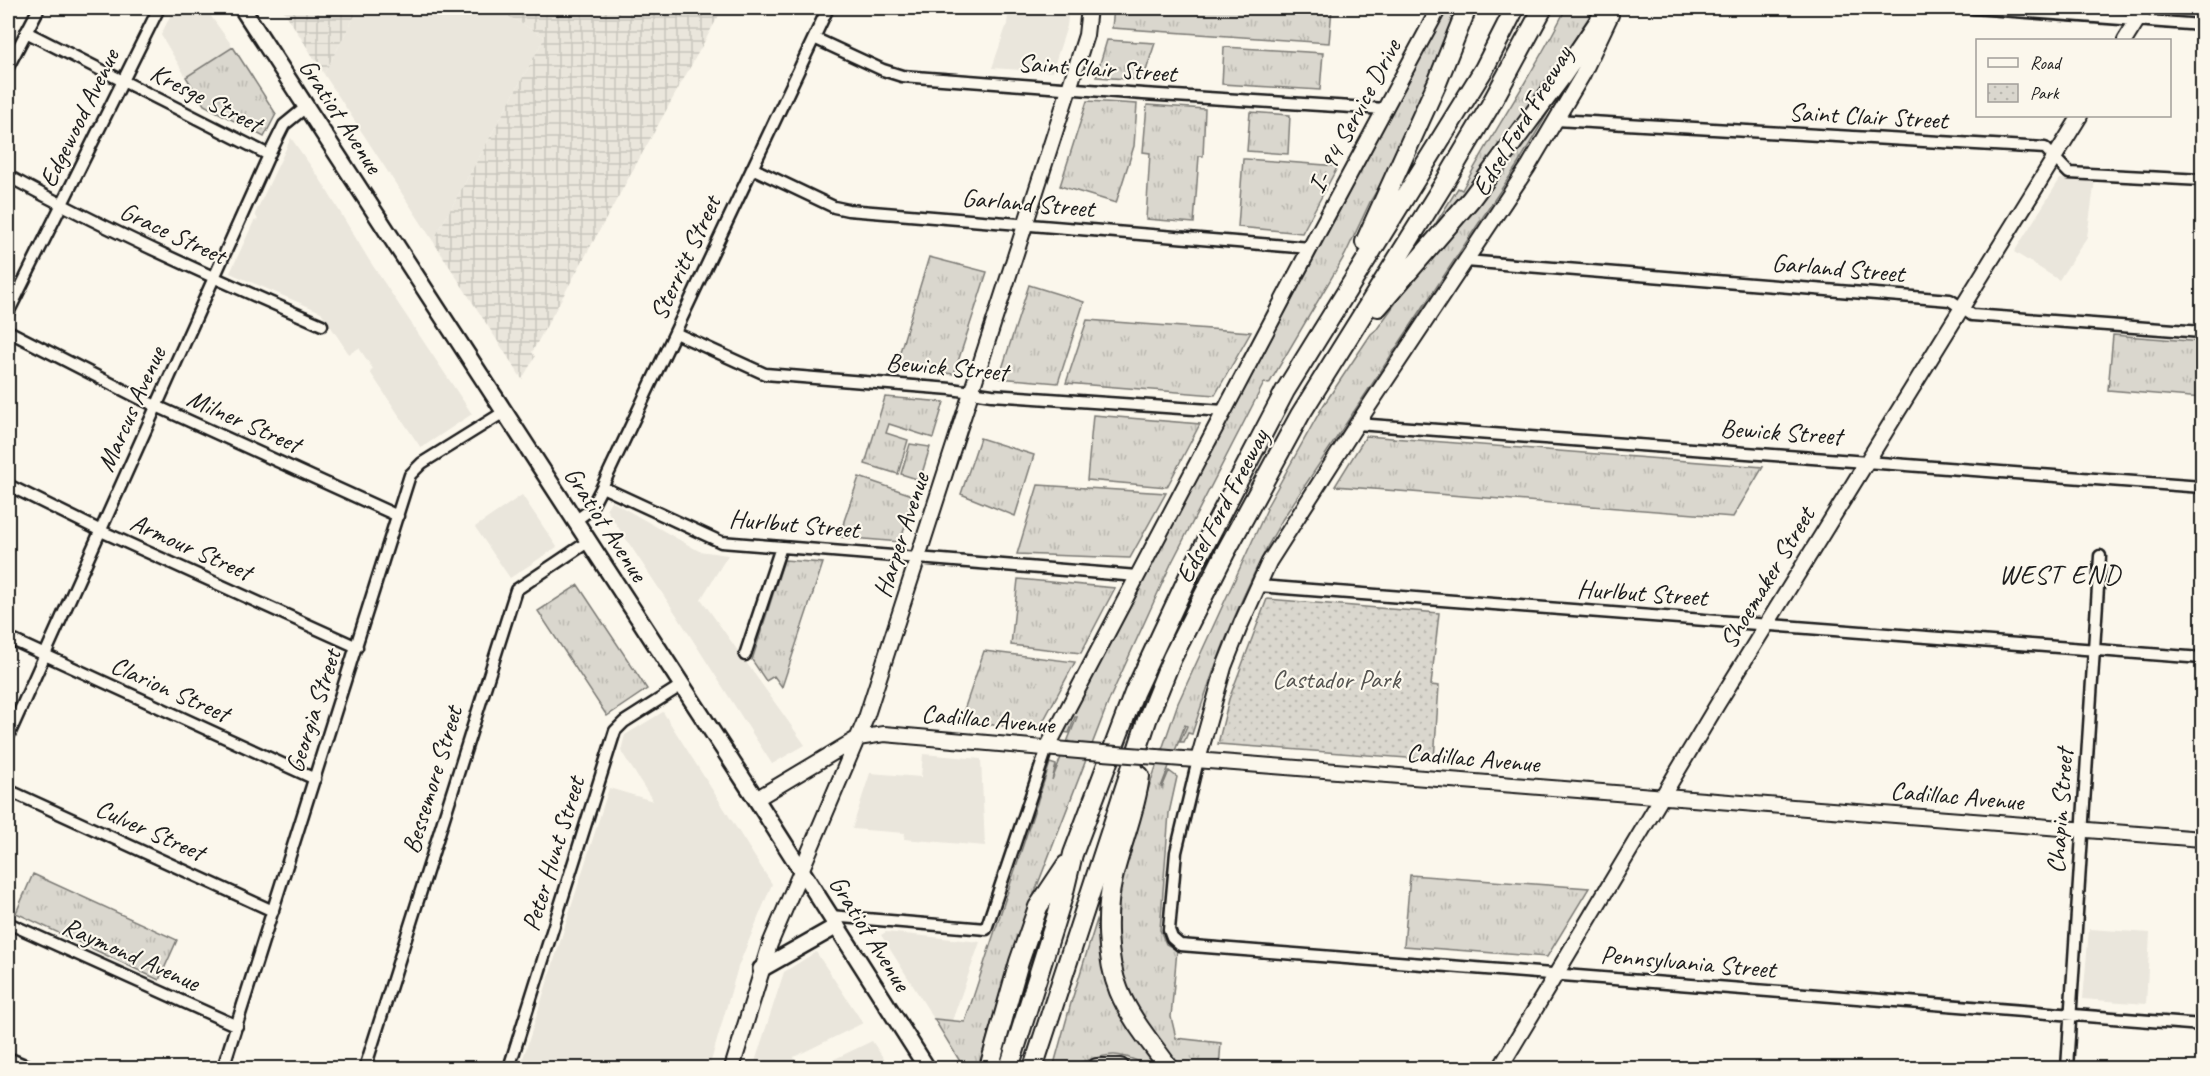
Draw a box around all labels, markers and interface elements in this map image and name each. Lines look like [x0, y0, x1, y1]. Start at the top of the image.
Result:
street label: I- 94 Service Drive [1300, 32, 1409, 199]
street label: Edsel Ford Freeway [1464, 38, 1581, 202]
legend [1976, 39, 2171, 117]
street label: Edgewood Avenue [31, 42, 127, 193]
street label: Saint Clair Street [1017, 46, 1180, 90]
street label: Gratiot Avenue [292, 52, 391, 181]
text: Road [2030, 52, 2063, 74]
street label: Kresge Street [145, 56, 270, 142]
text: Park [2030, 82, 2060, 104]
street label: Saint Clair Street [1788, 95, 1951, 137]
street label: Garland Street [961, 181, 1098, 225]
street label: Sterritt Street [642, 188, 729, 325]
street label: Grace Street [115, 194, 233, 273]
street label: Garland Street [1771, 246, 1908, 290]
street label: Marcus Avenue [89, 340, 174, 477]
street label: Bewick Street [885, 345, 1012, 389]
street label: Milner Street [182, 381, 309, 462]
street label: Bewick Street [1719, 411, 1846, 453]
street label: Edsel Ford Freeway [1168, 422, 1277, 588]
street label: Gratiot Avenue [557, 460, 656, 589]
street label: Harper Avenue [865, 467, 937, 601]
street label: Shoemaker Street [1712, 499, 1823, 655]
street label: Hurlbut Street [728, 502, 863, 546]
street label: Armour Street [125, 506, 260, 590]
district label: WEST END [1999, 557, 2122, 591]
street label: Hurlbut Street [1576, 572, 1710, 614]
street label: Georgia Street [278, 643, 349, 777]
street label: Clarion Street [106, 648, 237, 731]
park label: Castador Park [1272, 663, 1402, 696]
street label: Cadillac Avenue [920, 697, 1058, 741]
street label: Bessemore Street [394, 700, 471, 858]
street label: Cadillac Avenue [1405, 736, 1543, 780]
street label: Chapin Street [2039, 744, 2081, 875]
street label: Peter Hunt Street [514, 771, 593, 935]
street label: Cadillac Avenue [1889, 774, 2027, 818]
street label: Culver Street [90, 791, 213, 870]
street label: Gratiot Avenue [821, 869, 919, 998]
street label: Raymond Avenue [57, 909, 206, 1000]
street label: Pennsylvania Street [1599, 938, 1779, 986]

